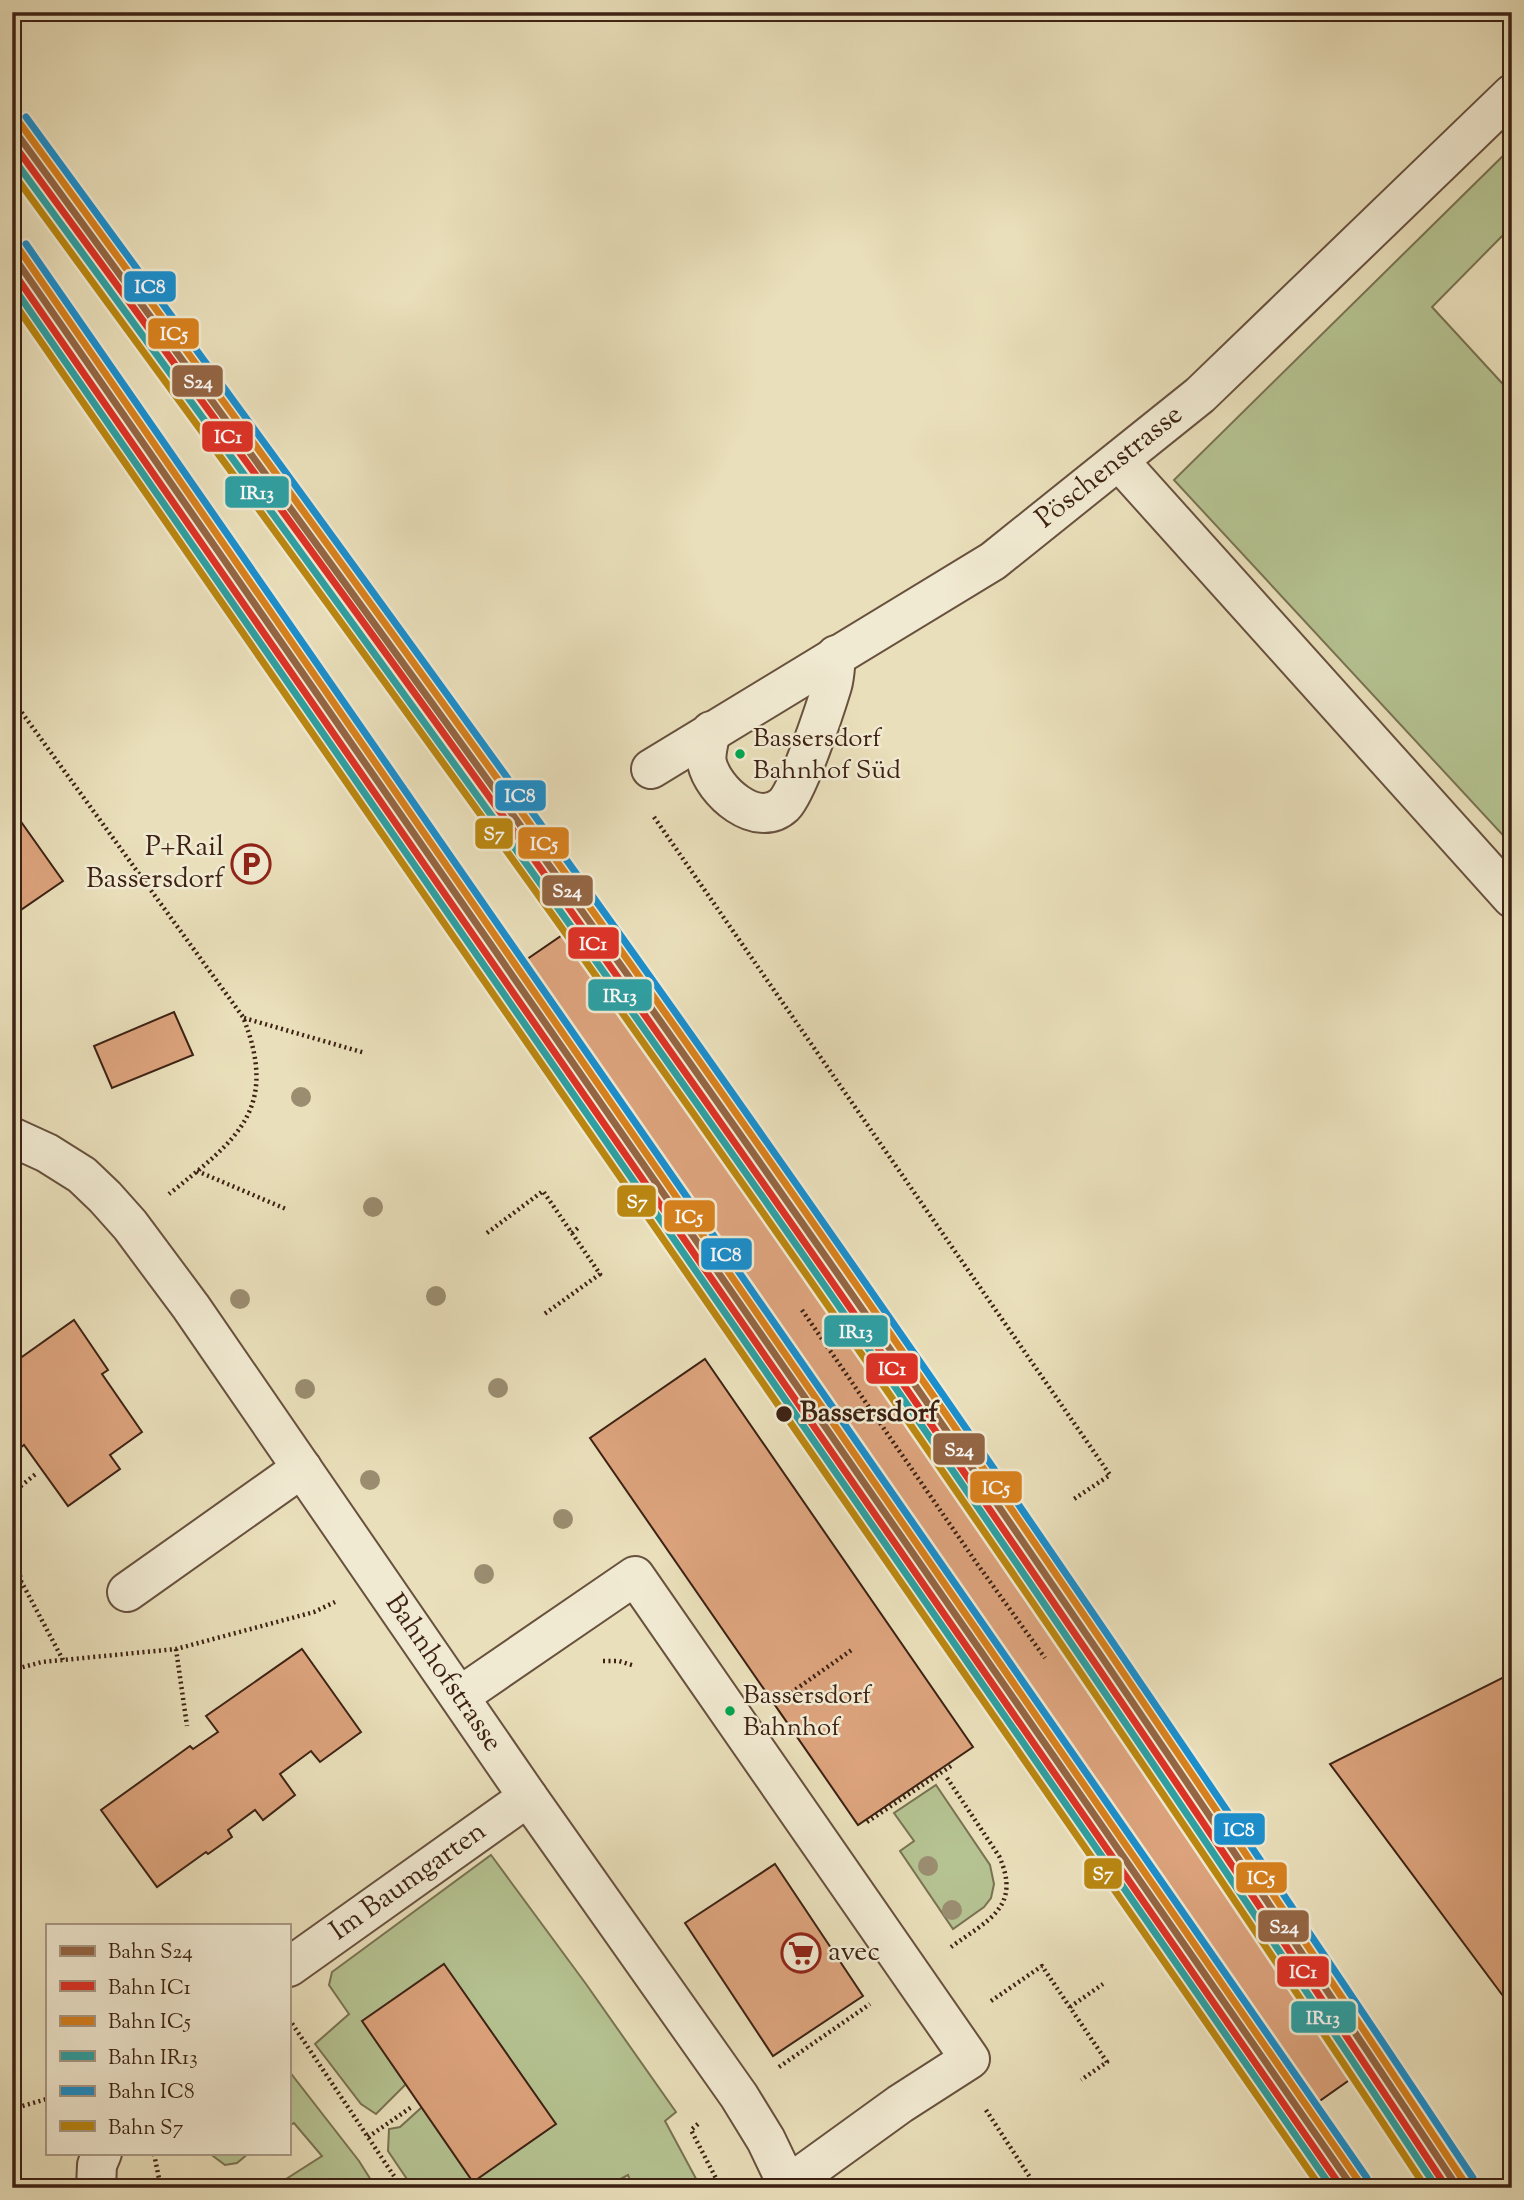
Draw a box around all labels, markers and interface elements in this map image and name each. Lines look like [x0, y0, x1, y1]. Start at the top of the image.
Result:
line badge: IC8 [123, 270, 177, 303]
text: IC8 [134, 275, 166, 302]
line badge: IC5 [147, 317, 200, 350]
text: IC5 [160, 322, 188, 349]
line badge: S24 [171, 364, 224, 398]
text: S24 [183, 370, 213, 397]
street label: Pöschenstrasse [1028, 396, 1192, 539]
line badge: IC1 [201, 420, 254, 453]
text: IC1 [214, 425, 242, 452]
line badge: IR13 [224, 475, 290, 509]
text: IR13 [240, 481, 274, 508]
place label: Bassersdorf Bahnhof Süd [753, 721, 901, 790]
marker: Bassersdorf Bahnhof Süd [733, 747, 747, 761]
line badge: IC8 [494, 779, 547, 812]
text: IC8 [504, 784, 536, 811]
line badge: S7 [474, 817, 514, 850]
text: S7 [484, 822, 505, 849]
line badge: IC5 [517, 826, 570, 860]
place label: P+Rail Bassersdorf [86, 828, 225, 900]
text: IC5 [530, 832, 558, 859]
parking icon: P+Rail Bassersdorf [230, 843, 272, 885]
line badge: S24 [541, 874, 594, 907]
text: S24 [552, 879, 582, 906]
line badge: IC1 [567, 926, 620, 960]
text: IC1 [579, 932, 607, 959]
line badge: IR13 [587, 978, 653, 1012]
text: IR13 [603, 984, 637, 1011]
line badge: S7 [616, 1184, 657, 1218]
text: S7 [627, 1190, 648, 1217]
line badge: IC5 [663, 1199, 716, 1233]
text: IC5 [675, 1205, 703, 1232]
line badge: IC8 [700, 1237, 753, 1271]
text: IC8 [710, 1243, 742, 1270]
line badge: IR13 [823, 1314, 889, 1348]
text: IR13 [839, 1320, 873, 1347]
line badge: IC1 [865, 1352, 919, 1385]
text: IC1 [878, 1357, 906, 1384]
place label: Bassersdorf [800, 1394, 940, 1434]
marker: Bassersdorf [774, 1404, 794, 1424]
line badge: S24 [932, 1432, 986, 1466]
text: S24 [944, 1438, 974, 1465]
line badge: IC5 [969, 1470, 1023, 1504]
text: IC5 [982, 1476, 1010, 1503]
street label: Bahnhofstrasse [374, 1586, 512, 1760]
place label: Bassersdorf Bahnhof [743, 1678, 872, 1747]
marker: Bassersdorf Bahnhof [723, 1704, 737, 1718]
street label: Im Baumgarten [322, 1812, 495, 1951]
line badge: IC8 [1213, 1812, 1266, 1846]
text: IC8 [1223, 1818, 1255, 1845]
line badge: S7 [1083, 1857, 1123, 1890]
line badge: IC5 [1235, 1861, 1288, 1894]
text: S7 [1093, 1862, 1114, 1889]
text: IC5 [1247, 1866, 1275, 1893]
line badge: S24 [1257, 1909, 1310, 1943]
text: S24 [1269, 1915, 1299, 1942]
legend [46, 1924, 290, 2154]
supermarket icon: avec [780, 1932, 822, 1974]
place label: avec [828, 1933, 880, 1973]
text: Bahn S24 [108, 1938, 193, 1968]
line badge: IC1 [1276, 1955, 1330, 1988]
text: IC1 [1289, 1960, 1317, 1987]
text: Bahn IC1 [108, 1974, 191, 2004]
line badge: IR13 [1290, 2000, 1357, 2034]
text: IR13 [1306, 2006, 1340, 2033]
text: Bahn IC5 [108, 2008, 191, 2038]
text: Bahn IR13 [108, 2044, 198, 2074]
text: Bahn IC8 [108, 2078, 194, 2108]
text: Bahn S7 [108, 2114, 184, 2144]

